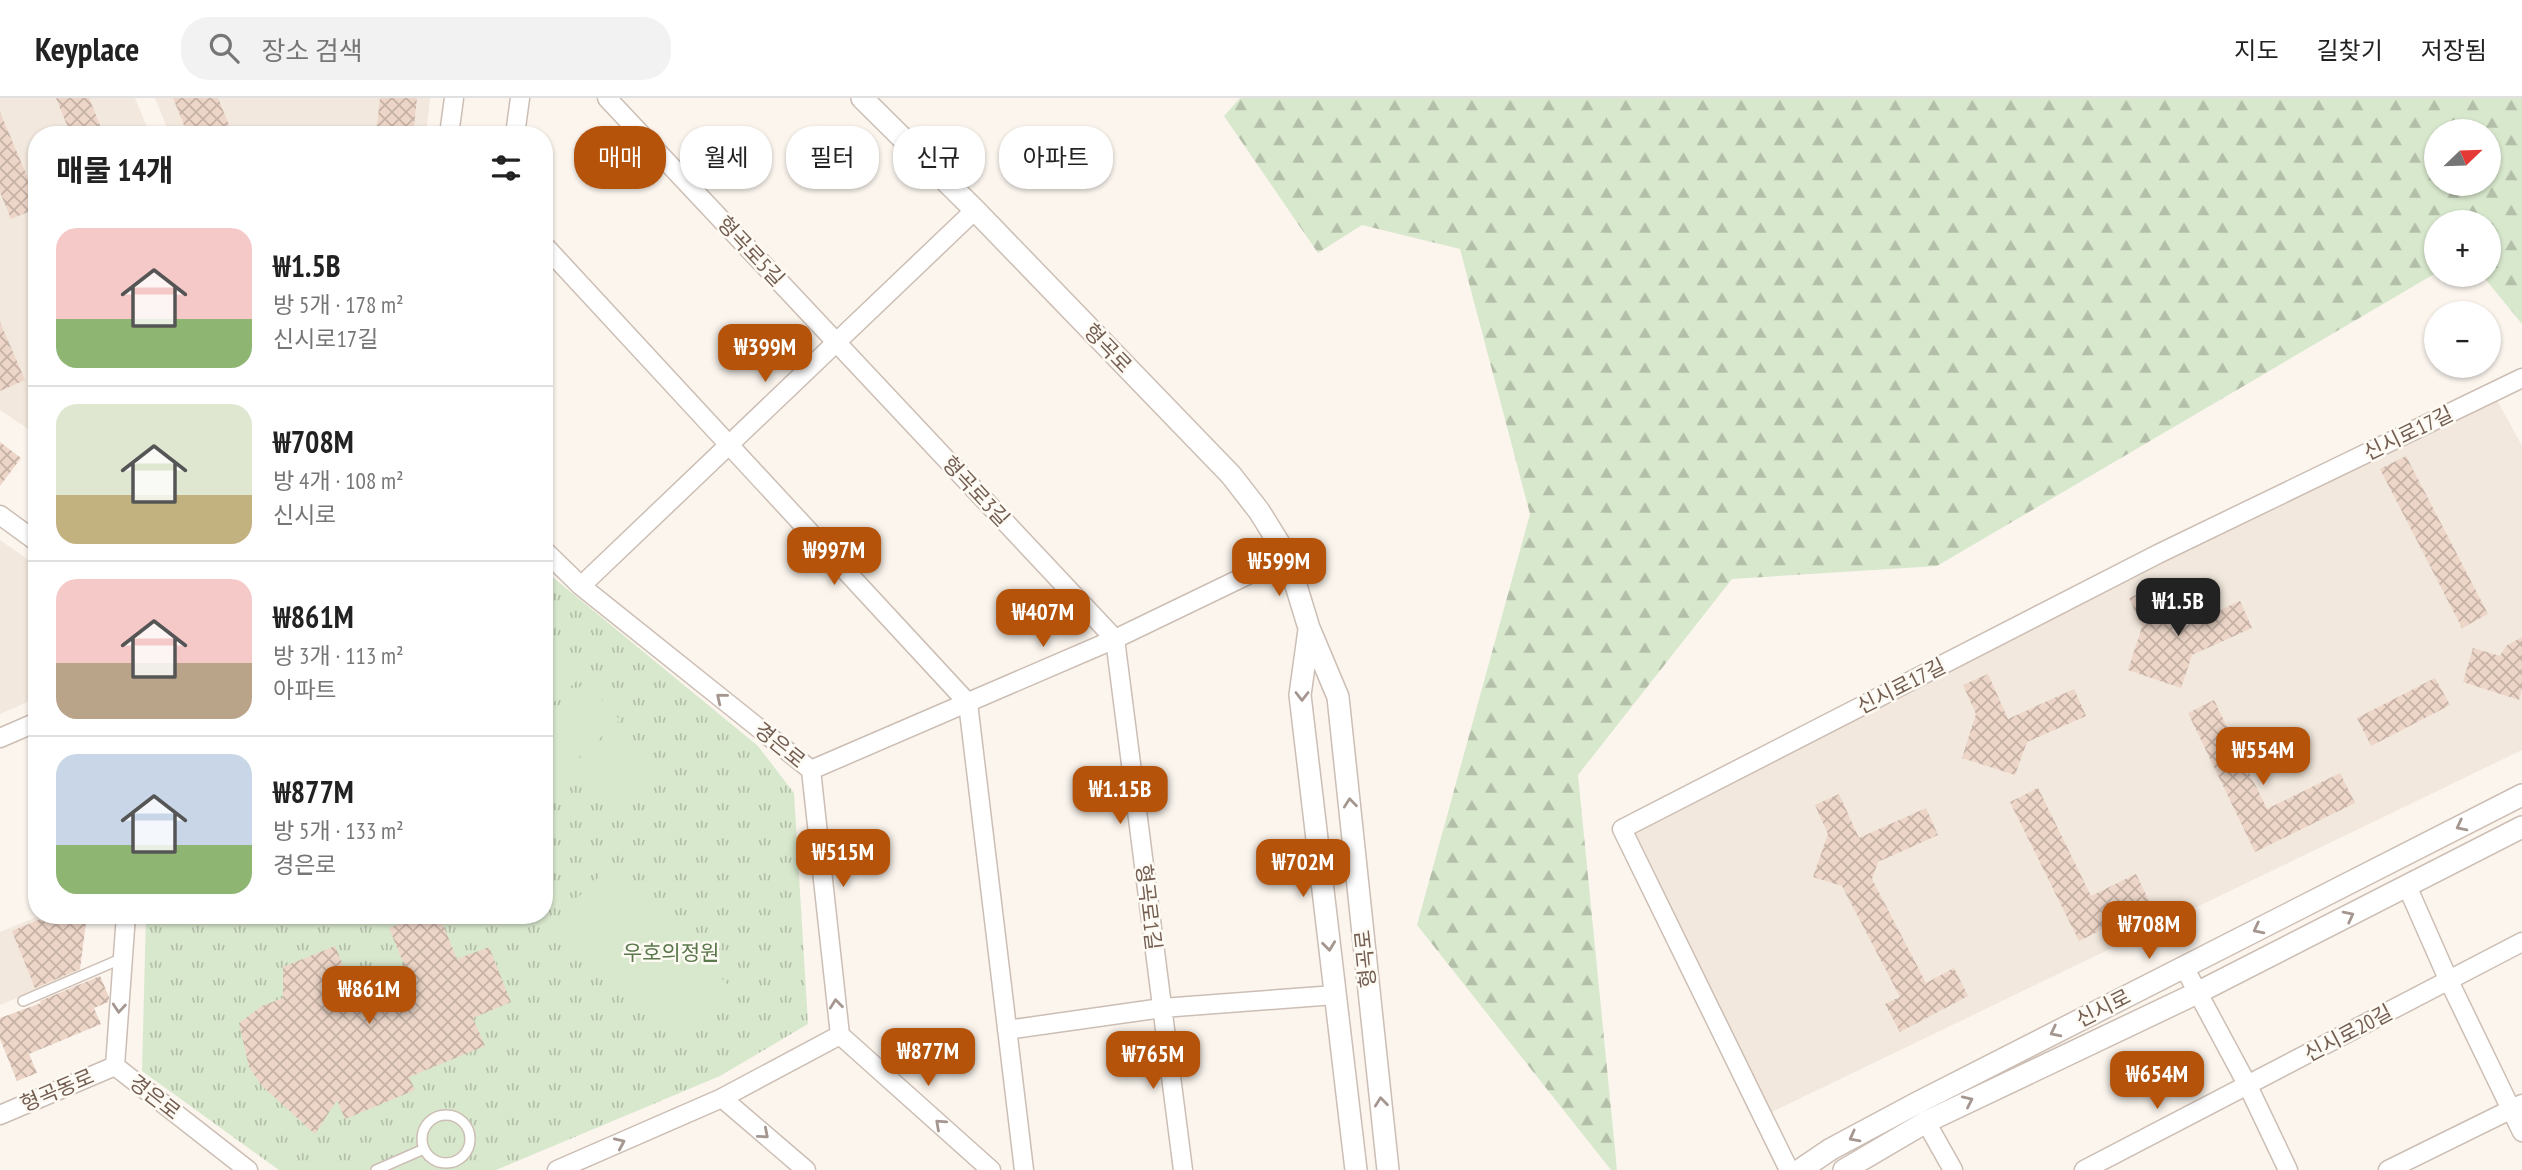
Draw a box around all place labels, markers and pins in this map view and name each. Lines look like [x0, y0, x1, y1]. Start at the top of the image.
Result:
pin: ₩399M [716, 324, 814, 384]
pin: ₩997M [785, 528, 883, 587]
pin: ₩599M [1230, 538, 1328, 598]
pin: ₩1.5B [2129, 578, 2227, 638]
pin: ₩407M [994, 589, 1092, 649]
pin: ₩554M [2214, 728, 2312, 787]
pin: ₩1.15B [1063, 766, 1177, 826]
pin: ₩515M [794, 830, 892, 889]
pin: ₩702M [1254, 840, 1352, 899]
pin: ₩708M [2100, 902, 2198, 961]
pin: ₩861M [320, 967, 418, 1026]
pin: ₩877M [879, 1028, 977, 1088]
pin: ₩765M [1104, 1032, 1202, 1091]
pin: ₩654M [2108, 1052, 2206, 1111]

